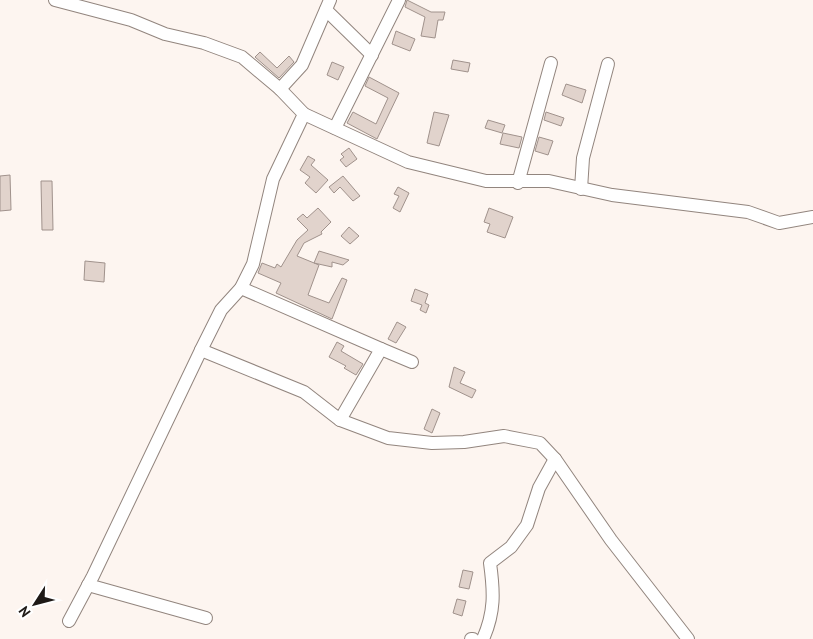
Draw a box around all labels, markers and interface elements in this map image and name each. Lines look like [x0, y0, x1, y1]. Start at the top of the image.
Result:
north arrow [10, 579, 60, 629]
text: N [14, 603, 34, 621]

